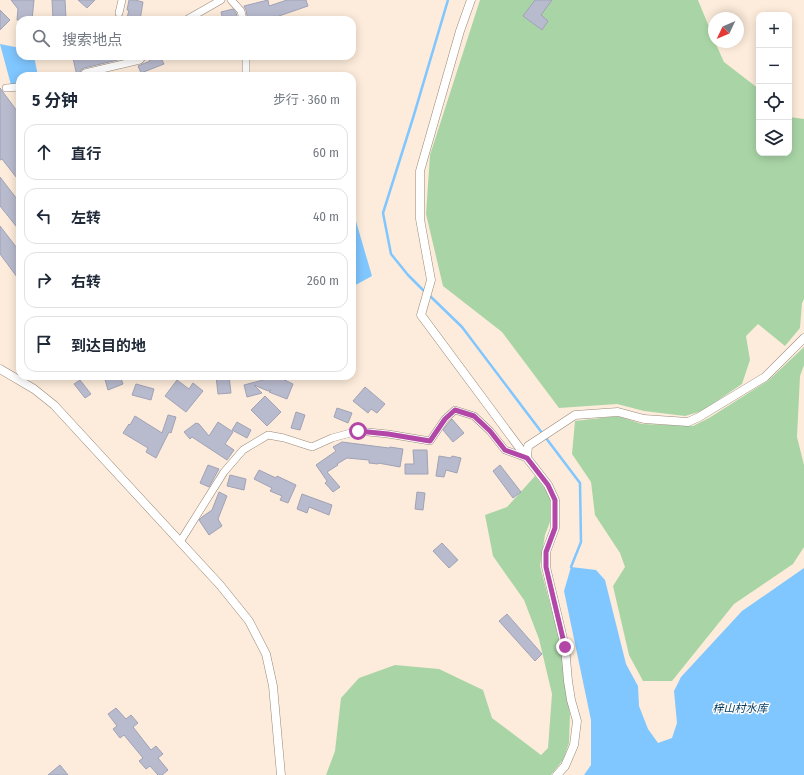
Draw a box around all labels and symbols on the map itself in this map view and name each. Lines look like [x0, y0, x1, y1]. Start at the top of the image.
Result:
north arrow [708, 12, 744, 48]
route start [349, 422, 367, 440]
route end [556, 638, 574, 656]
water label: 梓山村水库 [713, 702, 769, 715]

